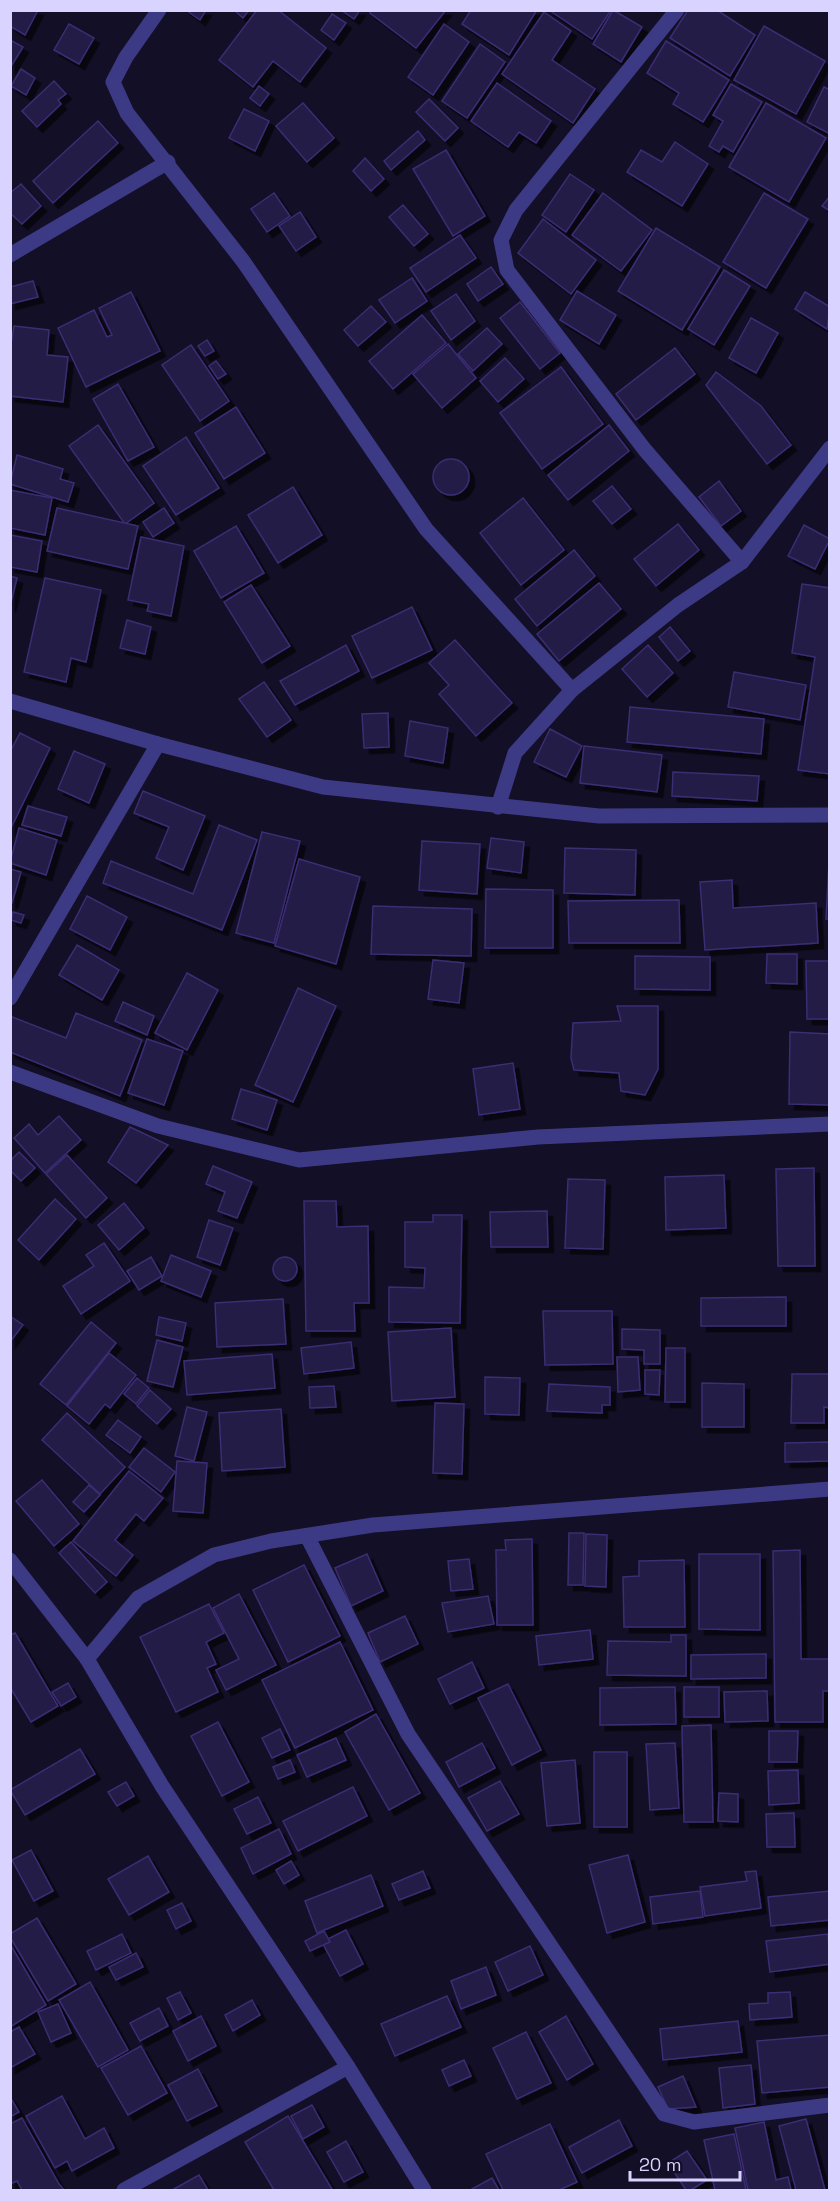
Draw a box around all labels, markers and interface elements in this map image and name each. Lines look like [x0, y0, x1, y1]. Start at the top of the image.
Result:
scale bar [630, 2144, 740, 2182]
text: 20 m [639, 2153, 682, 2176]

